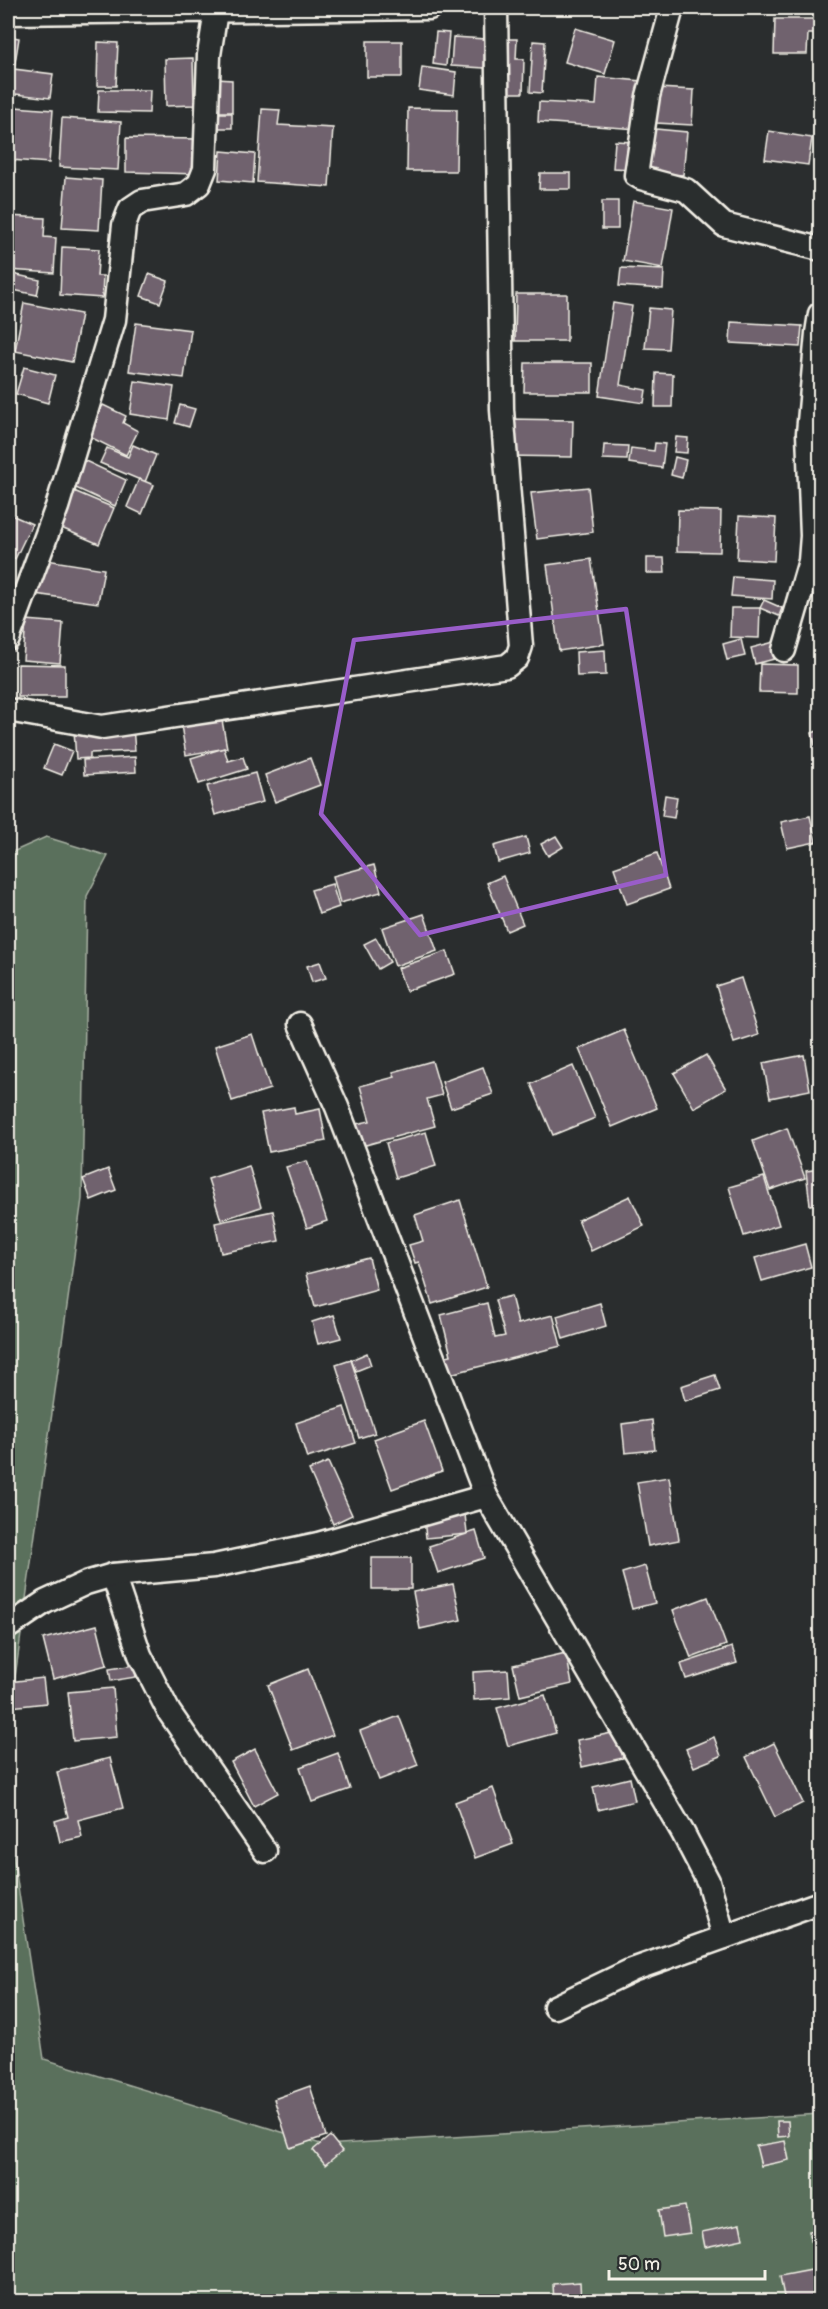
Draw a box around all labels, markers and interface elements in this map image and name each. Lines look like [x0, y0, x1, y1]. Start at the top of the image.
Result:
scale bar [609, 2243, 765, 2281]
text: 50 m [618, 2253, 660, 2276]

